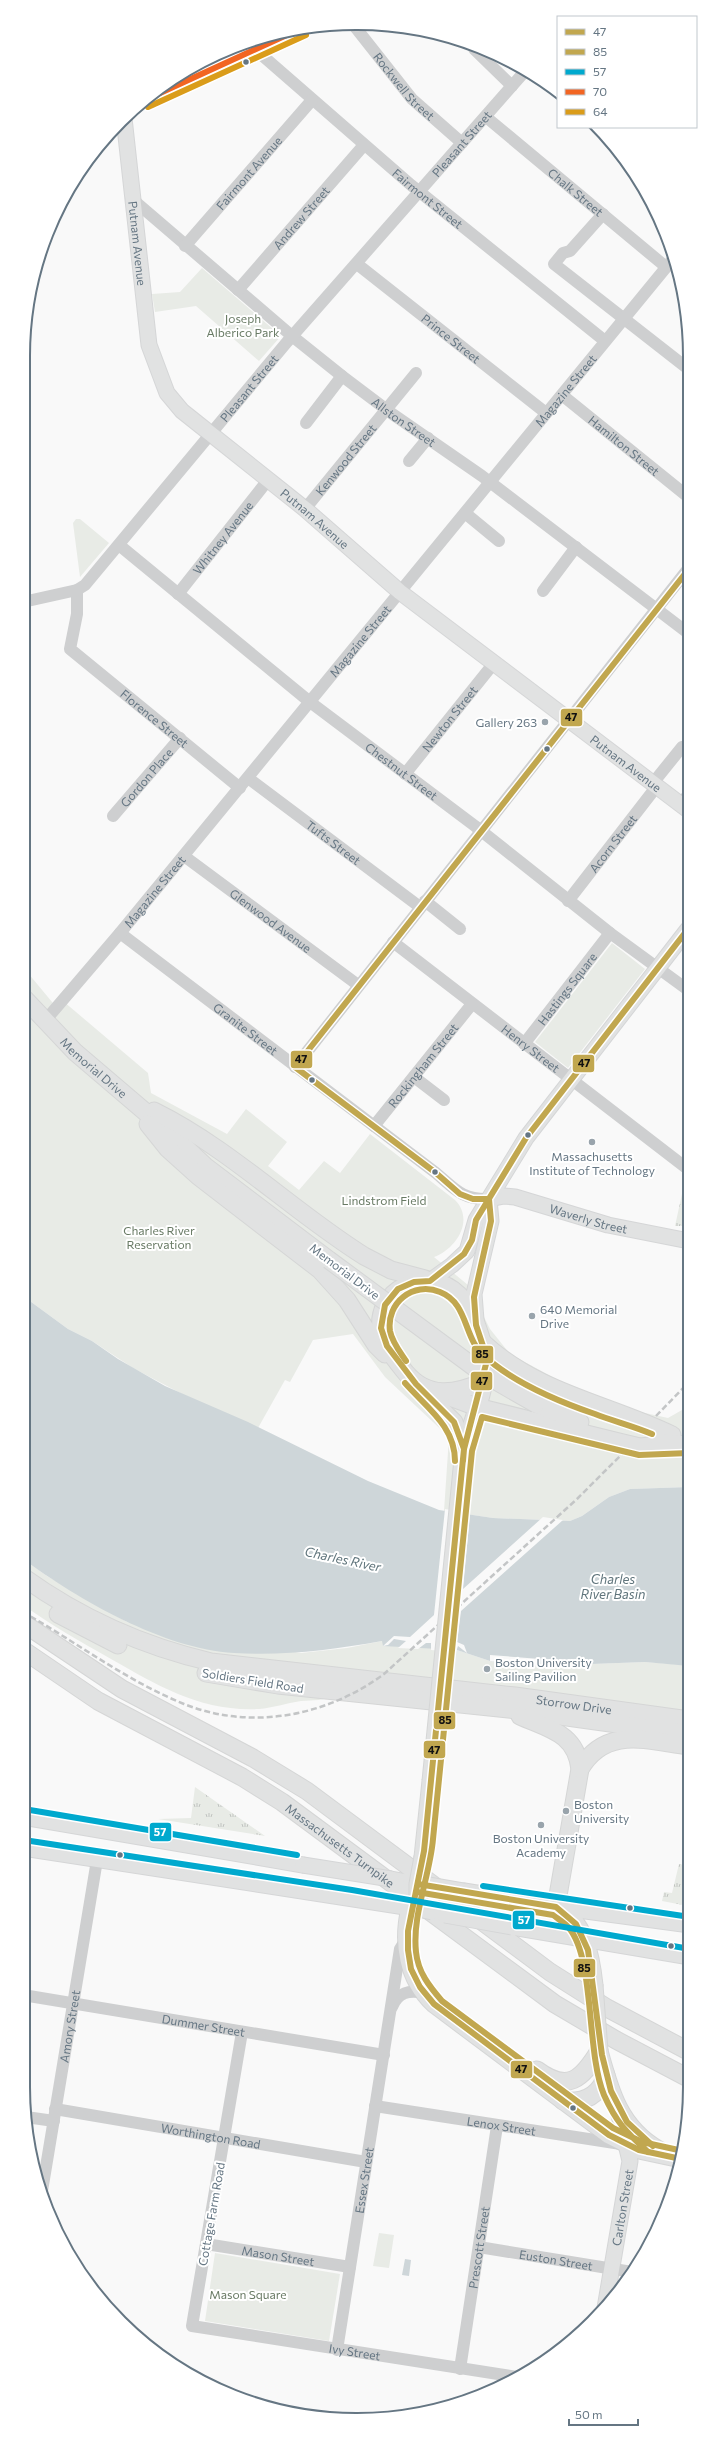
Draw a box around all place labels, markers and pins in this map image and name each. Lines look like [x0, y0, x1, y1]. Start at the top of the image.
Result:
unlabelled marker [241, 57, 251, 67]
place label: Gallery 263 [475, 715, 537, 729]
marker: Gallery 263 [540, 717, 550, 727]
unlabelled marker [542, 744, 552, 754]
unlabelled marker [307, 1075, 317, 1085]
unlabelled marker [523, 1130, 533, 1140]
marker: Massachusetts Institute of Technology [587, 1137, 597, 1147]
place label: Massachusetts Institute of Technology [529, 1149, 655, 1177]
unlabelled marker [430, 1167, 440, 1177]
place label: 640 Memorial Drive [540, 1302, 617, 1330]
marker: 640 Memorial Drive [527, 1311, 537, 1321]
place label: Boston University Sailing Pavilion [495, 1655, 592, 1683]
marker: Boston University Sailing Pavilion [482, 1664, 492, 1674]
place label: Boston University [574, 1797, 629, 1825]
marker: Boston University [561, 1806, 571, 1816]
marker: Boston University Academy [536, 1820, 546, 1830]
place label: Boston University Academy [493, 1831, 589, 1859]
unlabelled marker [115, 1850, 125, 1860]
unlabelled marker [625, 1903, 635, 1913]
unlabelled marker [666, 1941, 676, 1951]
unlabelled marker [568, 2103, 578, 2113]

